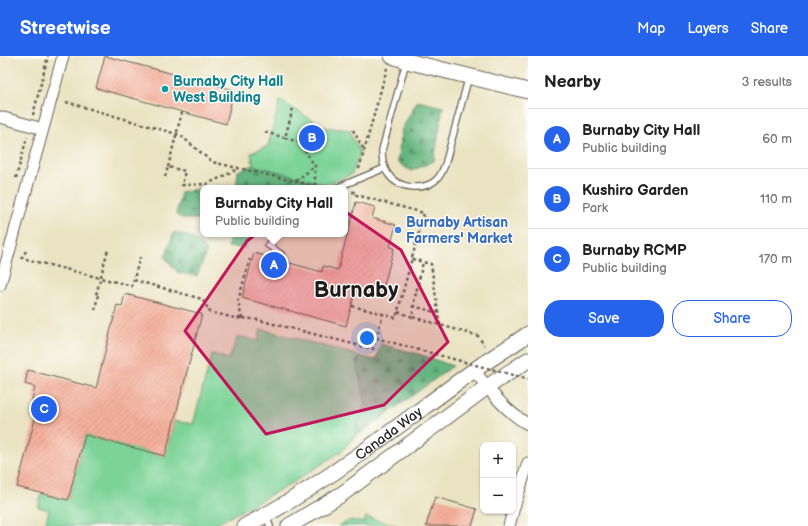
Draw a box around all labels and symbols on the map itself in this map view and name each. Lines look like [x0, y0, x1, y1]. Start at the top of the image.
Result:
place label: Burnaby City Hall West Building [173, 73, 283, 106]
marker: Burnaby City Hall West Building [160, 84, 170, 94]
pin: B [299, 123, 325, 153]
place label: Burnaby Artisan Farmers' Market [406, 214, 513, 247]
marker: Burnaby Artisan Farmers' Market [393, 225, 403, 235]
pin: A [261, 250, 287, 280]
district label: Burnaby [314, 277, 398, 304]
your location [357, 328, 377, 348]
pin: C [31, 394, 57, 424]
street label: Canada Way [352, 403, 426, 464]

